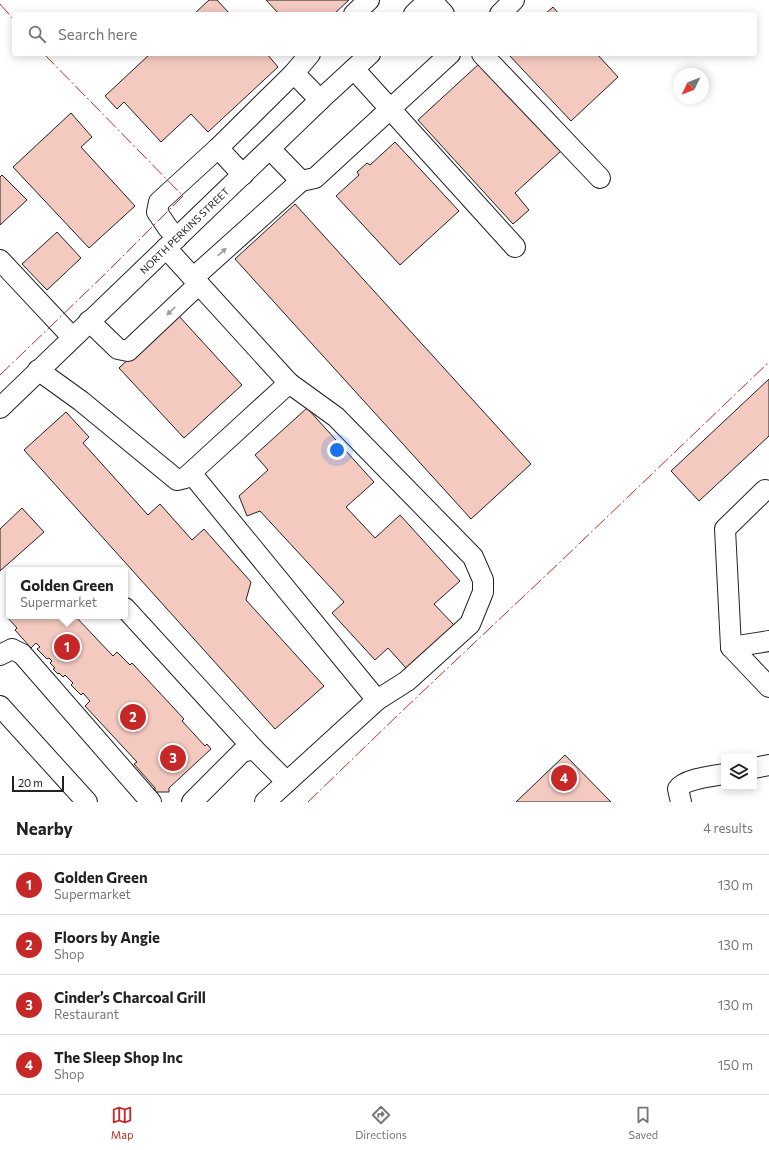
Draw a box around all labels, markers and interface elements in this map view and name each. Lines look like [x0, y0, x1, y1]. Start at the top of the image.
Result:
search box [12, 12, 757, 56]
icon: search [26, 23, 48, 45]
text: Search here [58, 25, 137, 43]
north arrow [673, 68, 709, 104]
street label: NORTH PERKINS STREET [137, 184, 232, 276]
one-way arrow [216, 247, 227, 256]
one-way arrow [166, 306, 176, 316]
your location [327, 440, 347, 460]
popup [6, 567, 128, 619]
text: Golden Green [20, 576, 114, 594]
text: Supermarket [20, 594, 97, 610]
pin: 1 [54, 632, 80, 662]
pin: 2 [120, 702, 146, 732]
pin: 3 [160, 743, 186, 773]
map controls [721, 754, 757, 790]
button: layers [721, 754, 757, 790]
pin: 4 [551, 763, 577, 793]
scale bar [12, 774, 64, 793]
text: 20 m [18, 776, 43, 789]
text: Nearby [16, 818, 73, 839]
text: 4 results [703, 820, 753, 836]
text: Golden Green [54, 868, 148, 886]
text: 1 [26, 877, 32, 893]
text: 130 m [718, 877, 753, 893]
text: Supermarket [54, 886, 131, 902]
text: Floors by Angie [54, 928, 160, 946]
text: 2 [25, 937, 33, 953]
text: 130 m [718, 937, 753, 953]
text: Shop [54, 946, 85, 962]
text: Cinder’s Charcoal Grill [54, 988, 206, 1006]
text: 3 [25, 997, 33, 1013]
text: 130 m [718, 997, 753, 1013]
text: Restaurant [54, 1006, 119, 1022]
text: The Sleep Shop Inc [54, 1048, 183, 1066]
text: 4 [25, 1057, 33, 1073]
text: 150 m [718, 1057, 753, 1073]
text: Shop [54, 1066, 85, 1082]
tab: Map [111, 1104, 134, 1141]
tab: Directions [355, 1104, 407, 1141]
tab: Saved [628, 1104, 658, 1141]

